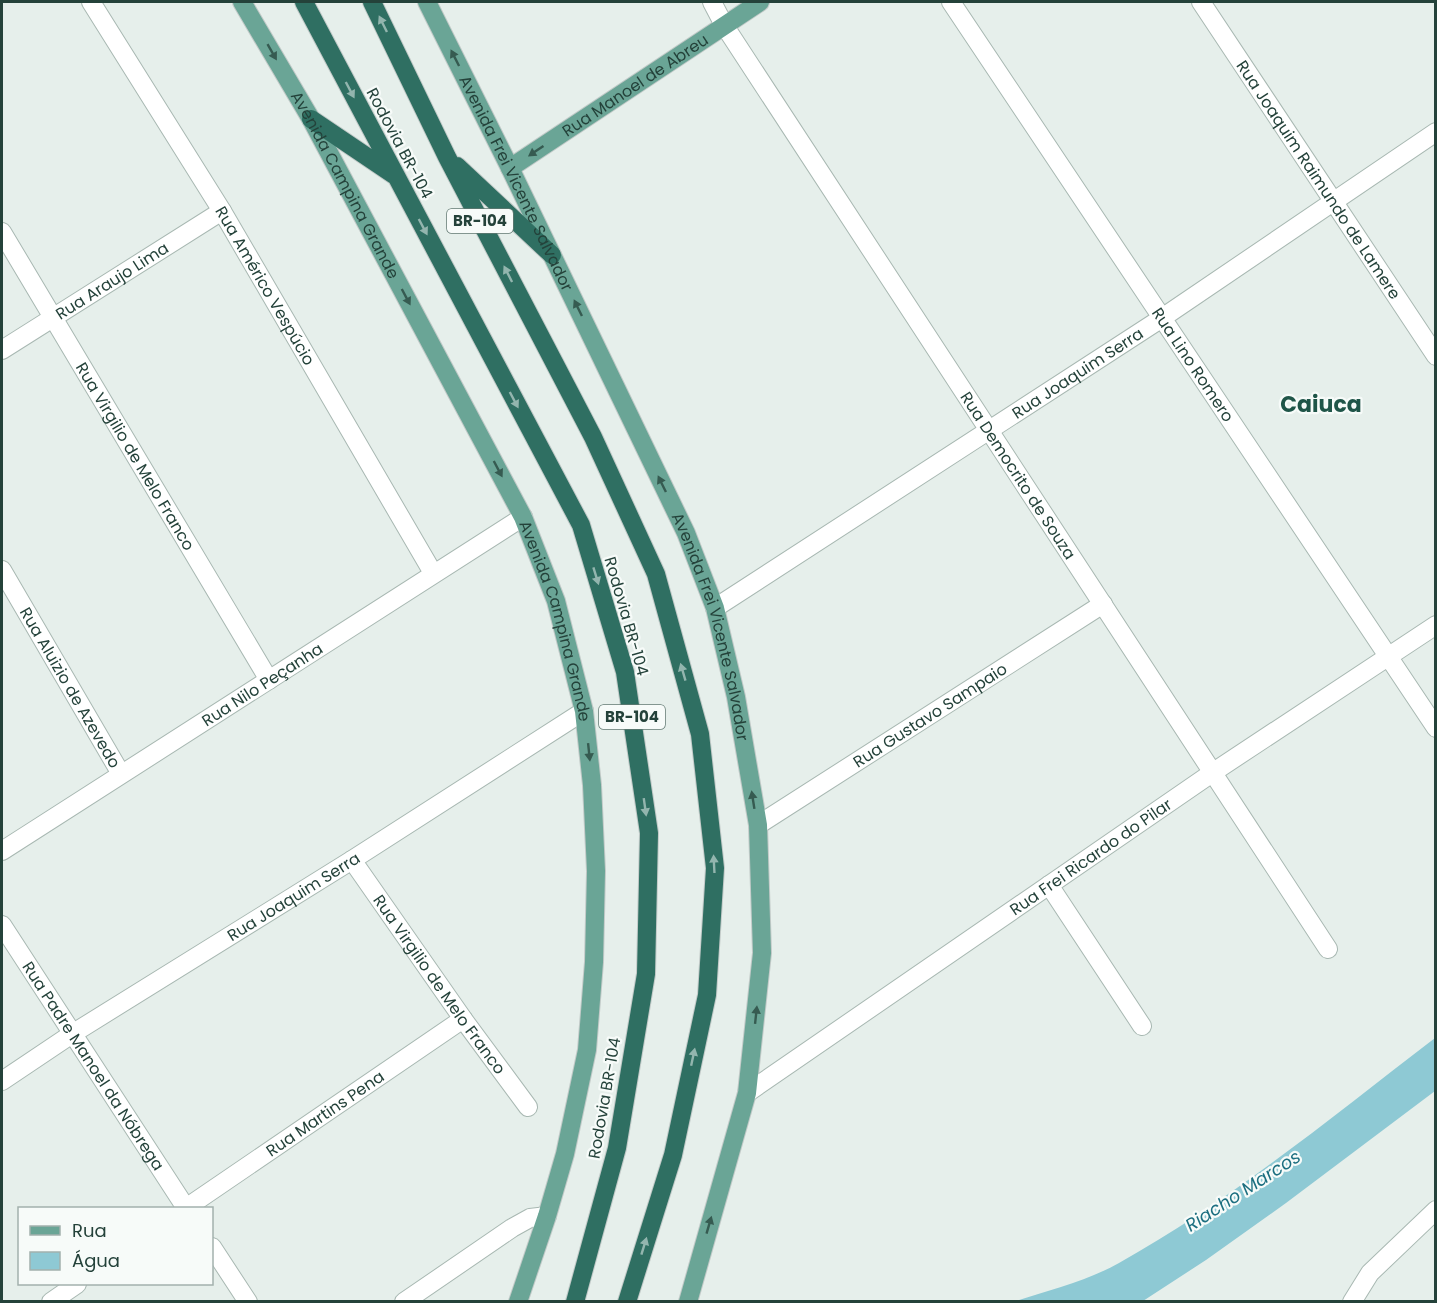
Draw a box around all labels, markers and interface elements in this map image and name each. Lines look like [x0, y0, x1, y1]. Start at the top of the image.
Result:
one-way arrow [379, 15, 388, 32]
street label: Rua Manoel de Abreu [558, 29, 713, 142]
one-way arrow [266, 44, 277, 60]
one-way arrow [450, 49, 460, 66]
street label: Rua Joaquim Raimundo de Lamere [1231, 56, 1406, 304]
street label: Avenida Frei Vicente Salvador [453, 71, 579, 295]
one-way arrow [346, 82, 355, 99]
street label: Rodovia BR-104 [361, 84, 438, 203]
street label: Avenida Campina Grande [285, 87, 405, 283]
one-way arrow [528, 145, 544, 156]
street label: Rua Américo Vespúcio [210, 202, 320, 370]
road number: BR-104 [447, 209, 513, 233]
one-way arrow [418, 219, 427, 236]
street label: Rua Araujo Lima [51, 237, 173, 325]
one-way arrow [503, 265, 512, 282]
one-way arrow [401, 288, 411, 305]
one-way arrow [573, 300, 582, 317]
street label: Rua Lino Romero [1146, 303, 1239, 427]
street label: Rua Joaquim Serra [1007, 322, 1148, 424]
street label: Rua Virgilio de Melo Franco [70, 358, 200, 555]
street label: Rua Democrito de Souza [955, 387, 1081, 564]
district label: Caiuca [1280, 389, 1362, 420]
one-way arrow [509, 391, 519, 408]
one-way arrow [493, 460, 502, 477]
one-way arrow [658, 475, 667, 492]
street label: Avenida Frei Vicente Salvador [666, 509, 754, 743]
street label: Avenida Campina Grande [513, 517, 596, 723]
street label: Rodovia BR-104 [599, 554, 654, 678]
one-way arrow [592, 567, 601, 585]
street label: Rua Aluizio de Azevedo [14, 603, 126, 772]
street label: Rua Nilo Peçanha [197, 637, 327, 732]
street label: Rua Gustavo Sampaio [849, 657, 1012, 773]
one-way arrow [678, 663, 687, 681]
road number: BR-104 [599, 705, 665, 729]
one-way arrow [584, 743, 594, 762]
one-way arrow [749, 790, 758, 809]
street label: Rua Frei Ricardo do Pilar [1005, 793, 1176, 921]
one-way arrow [640, 798, 649, 817]
street label: Rua Joaquim Serra [223, 847, 365, 947]
one-way arrow [709, 854, 719, 873]
street label: Rua Virgilio de Melo Franco [368, 890, 511, 1079]
street label: Rua Padre Manoel da Nóbrega [17, 957, 170, 1175]
one-way arrow [751, 1005, 760, 1024]
street label: Rodovia BR-104 [583, 1036, 626, 1160]
one-way arrow [689, 1048, 699, 1066]
street label: Rua Martins Pena [261, 1065, 389, 1162]
water label: Riacho Marcos [1180, 1144, 1305, 1237]
legend [18, 1207, 213, 1285]
one-way arrow [705, 1216, 715, 1234]
text: Rua [72, 1218, 107, 1243]
one-way arrow [640, 1237, 650, 1255]
text: Água [72, 1248, 120, 1273]

